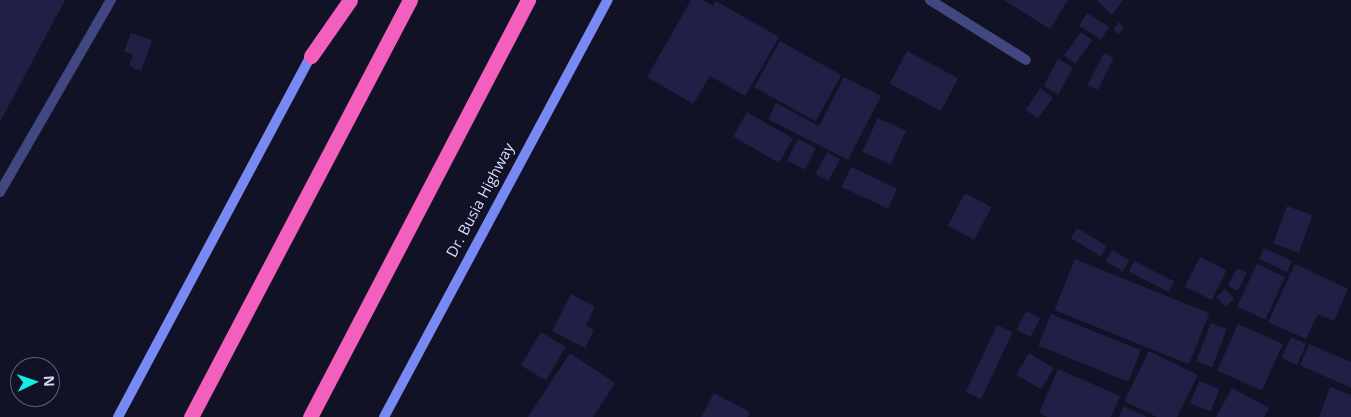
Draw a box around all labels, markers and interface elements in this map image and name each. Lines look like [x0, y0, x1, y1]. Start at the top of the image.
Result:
street label: Dr. Busia Highway [442, 140, 518, 260]
north arrow [10, 357, 60, 407]
text: N [40, 375, 59, 387]

